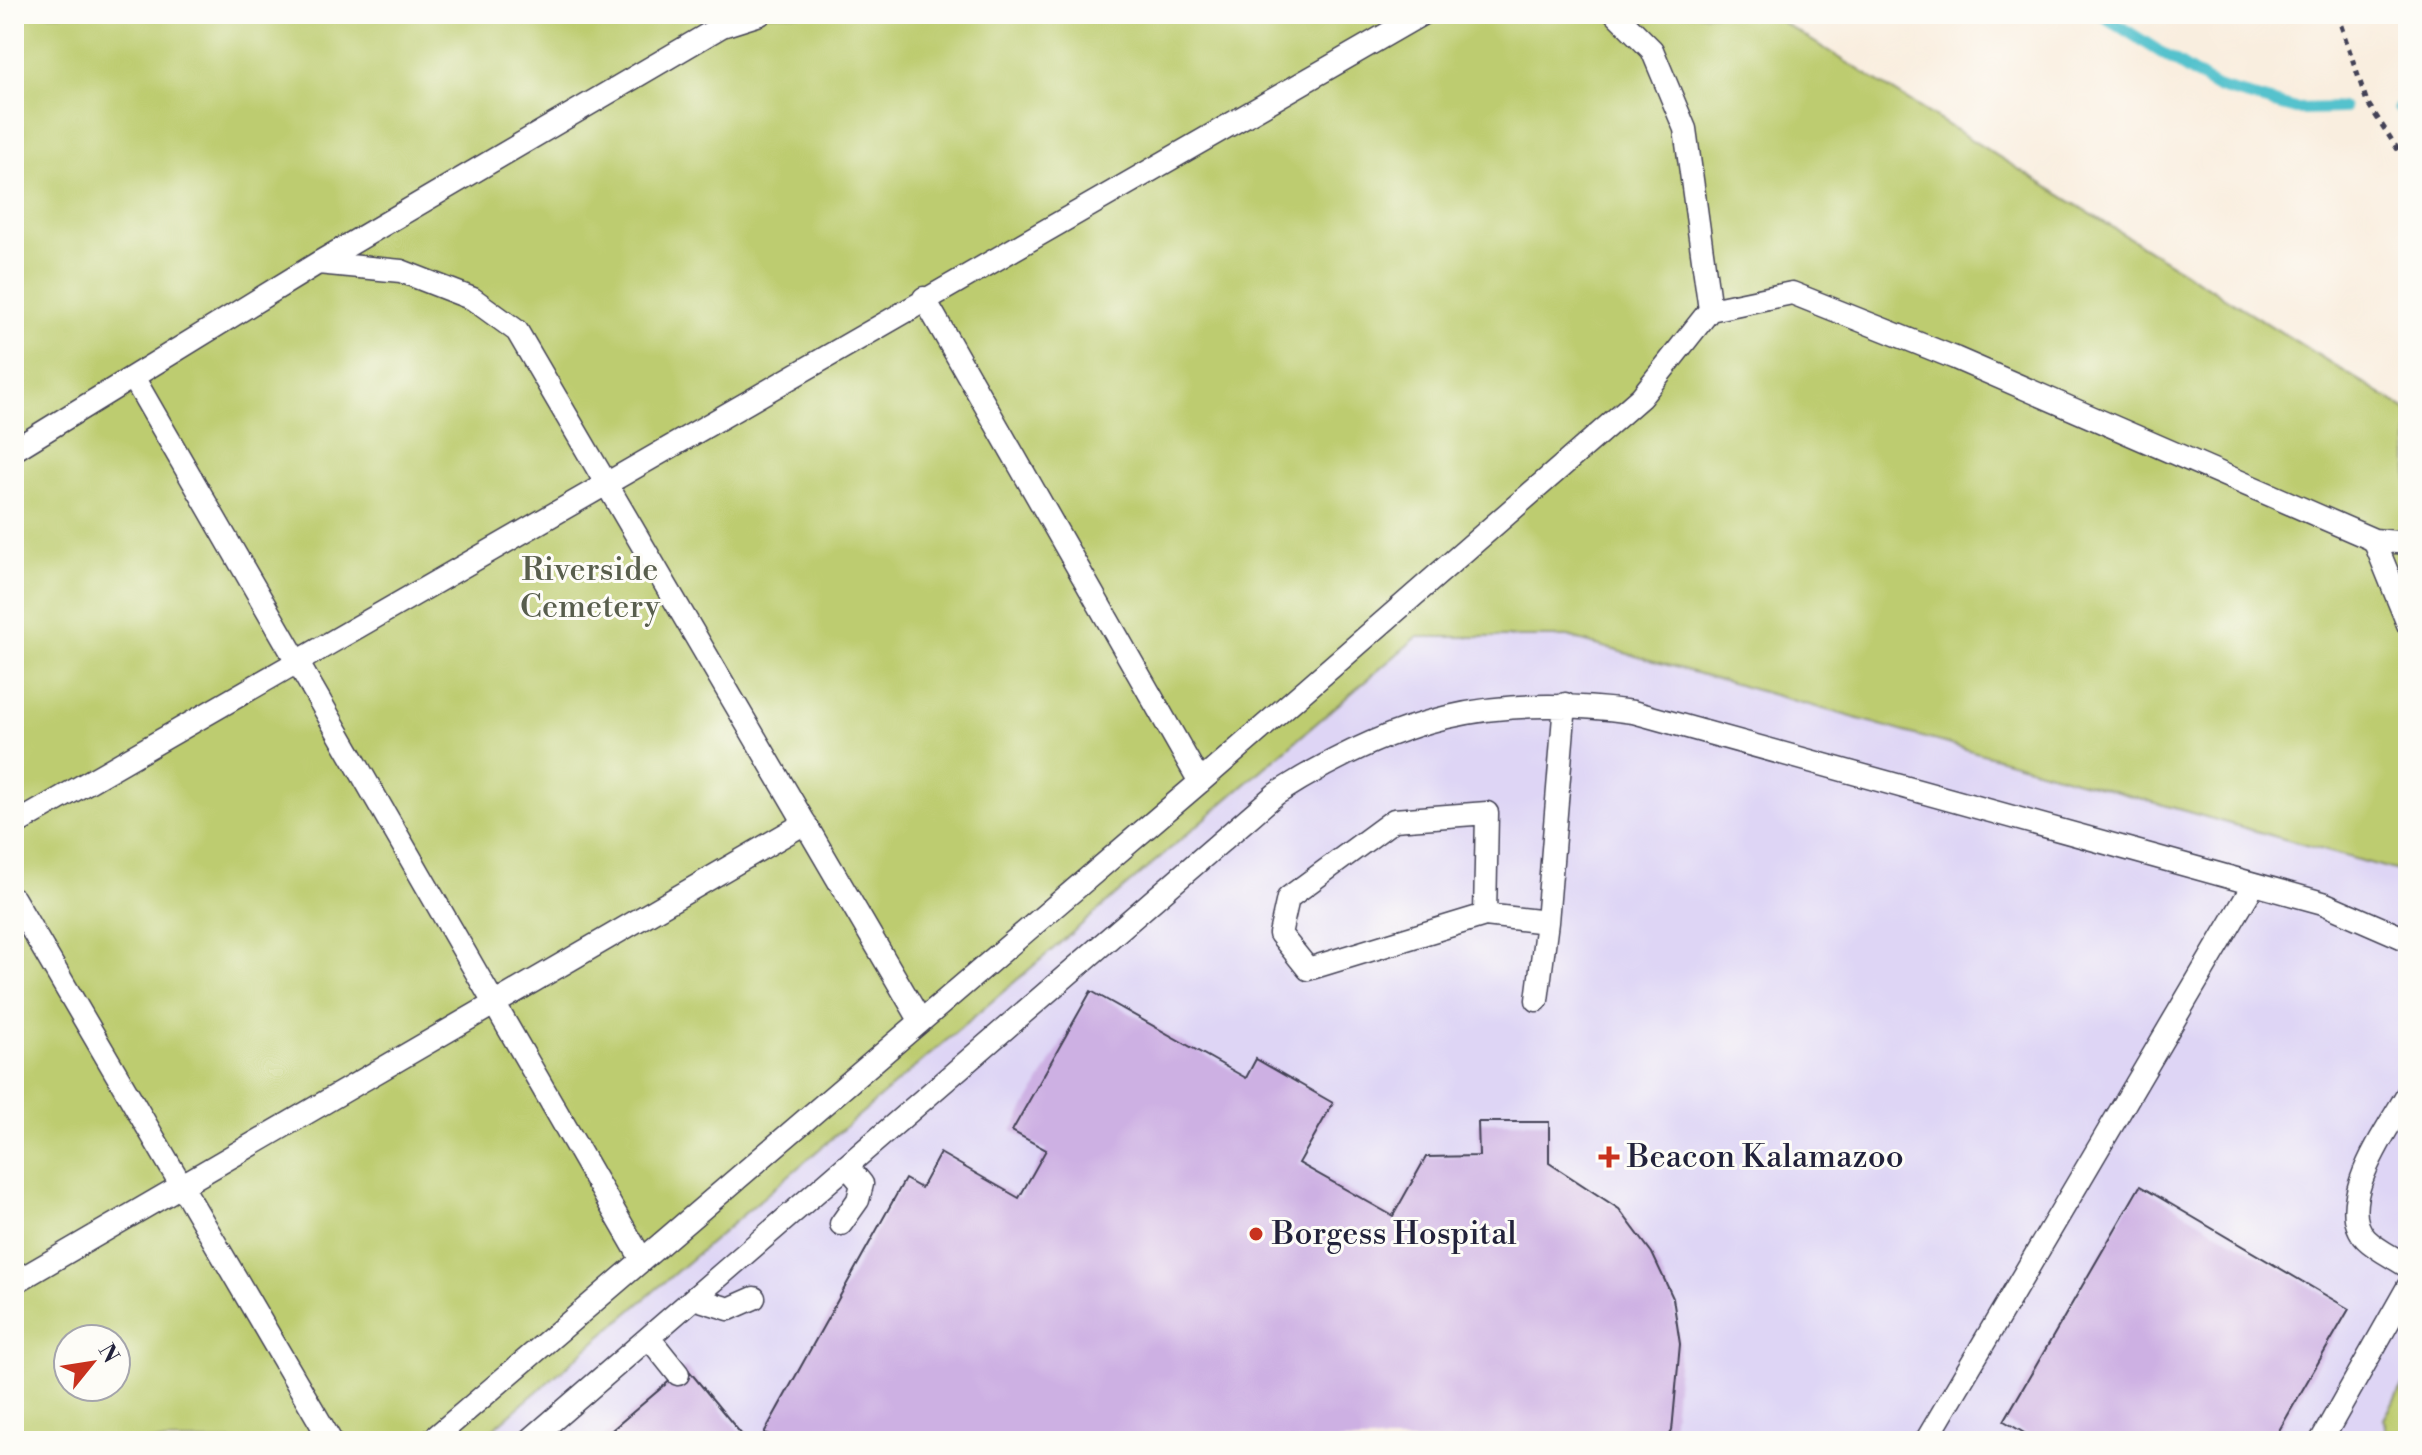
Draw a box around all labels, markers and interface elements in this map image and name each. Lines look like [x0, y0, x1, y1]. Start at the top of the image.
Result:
park label: Riverside Cemetery [520, 550, 660, 627]
place label: Beacon Kalamazoo [1626, 1137, 1904, 1177]
marker: Beacon Kalamazoo [1598, 1146, 1620, 1168]
place label: Borgess Hospital [1271, 1214, 1517, 1254]
marker: Borgess Hospital [1247, 1225, 1265, 1243]
north arrow [52, 1323, 132, 1403]
text: N [92, 1339, 124, 1369]

